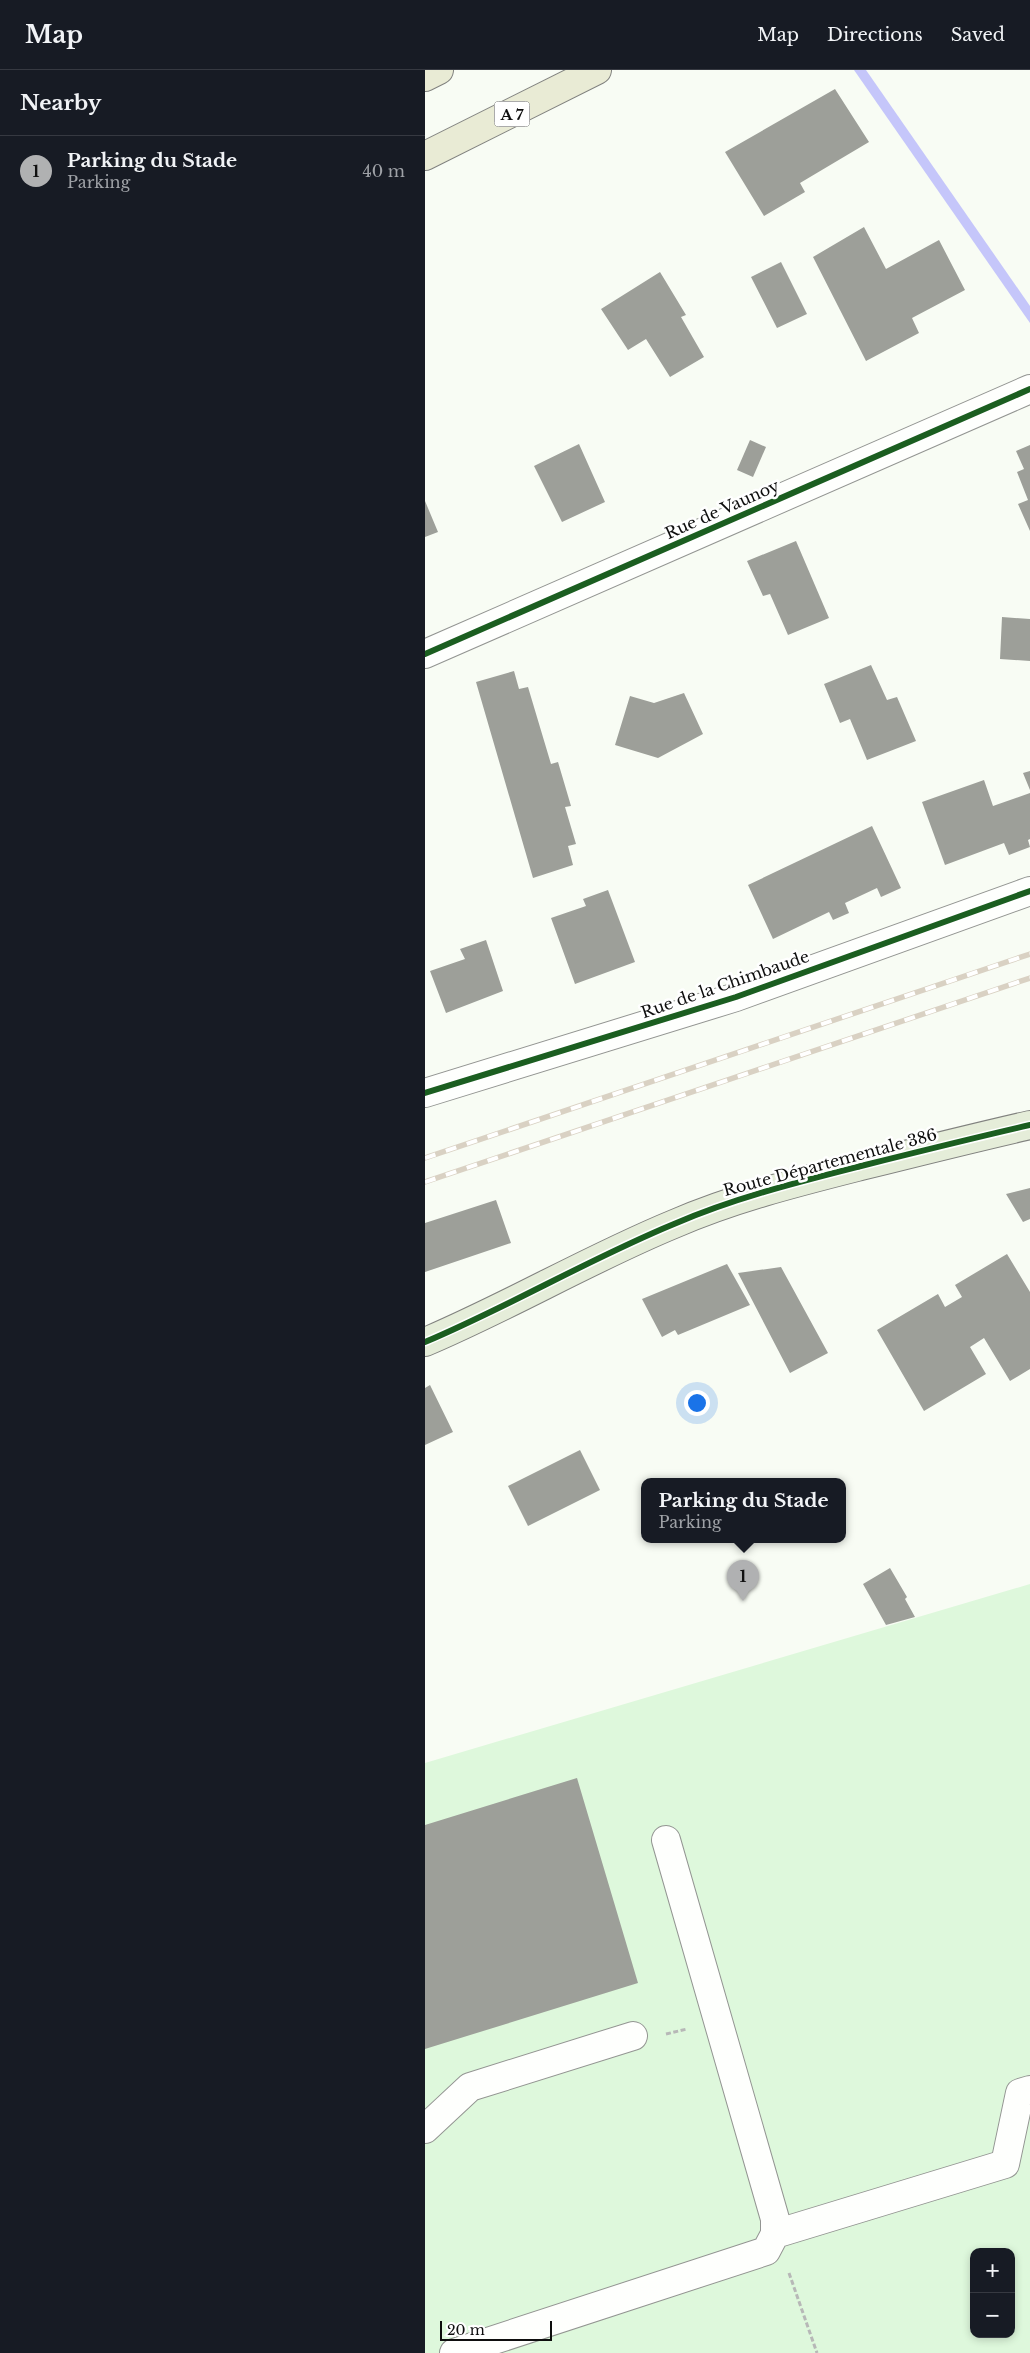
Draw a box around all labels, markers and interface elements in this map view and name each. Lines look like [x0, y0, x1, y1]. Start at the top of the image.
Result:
text: Map [25, 20, 83, 49]
text: Map [757, 24, 799, 46]
text: Directions [827, 24, 923, 46]
text: Saved [951, 24, 1005, 46]
text: Nearby [20, 90, 101, 116]
road number: A 7 [495, 102, 529, 126]
text: Parking du Stade [67, 149, 237, 172]
text: 1 [33, 161, 39, 181]
text: 40 m [362, 161, 405, 181]
text: Parking [67, 172, 130, 192]
street label: Rue de Vaunoy [662, 475, 783, 543]
street label: Rue de la Chimbaude [638, 946, 812, 1022]
street label: Route Départementale 386 [721, 1124, 939, 1200]
your location [684, 1390, 710, 1416]
popup [641, 1478, 846, 1543]
text: Parking du Stade [658, 1489, 829, 1512]
text: Parking [658, 1512, 722, 1532]
pin: 1 [727, 1560, 759, 1601]
map controls [970, 2248, 1015, 2338]
button: + [970, 2248, 1015, 2293]
button: − [970, 2293, 1015, 2338]
scale bar [440, 2318, 553, 2341]
text: 20 m [447, 2321, 485, 2339]

